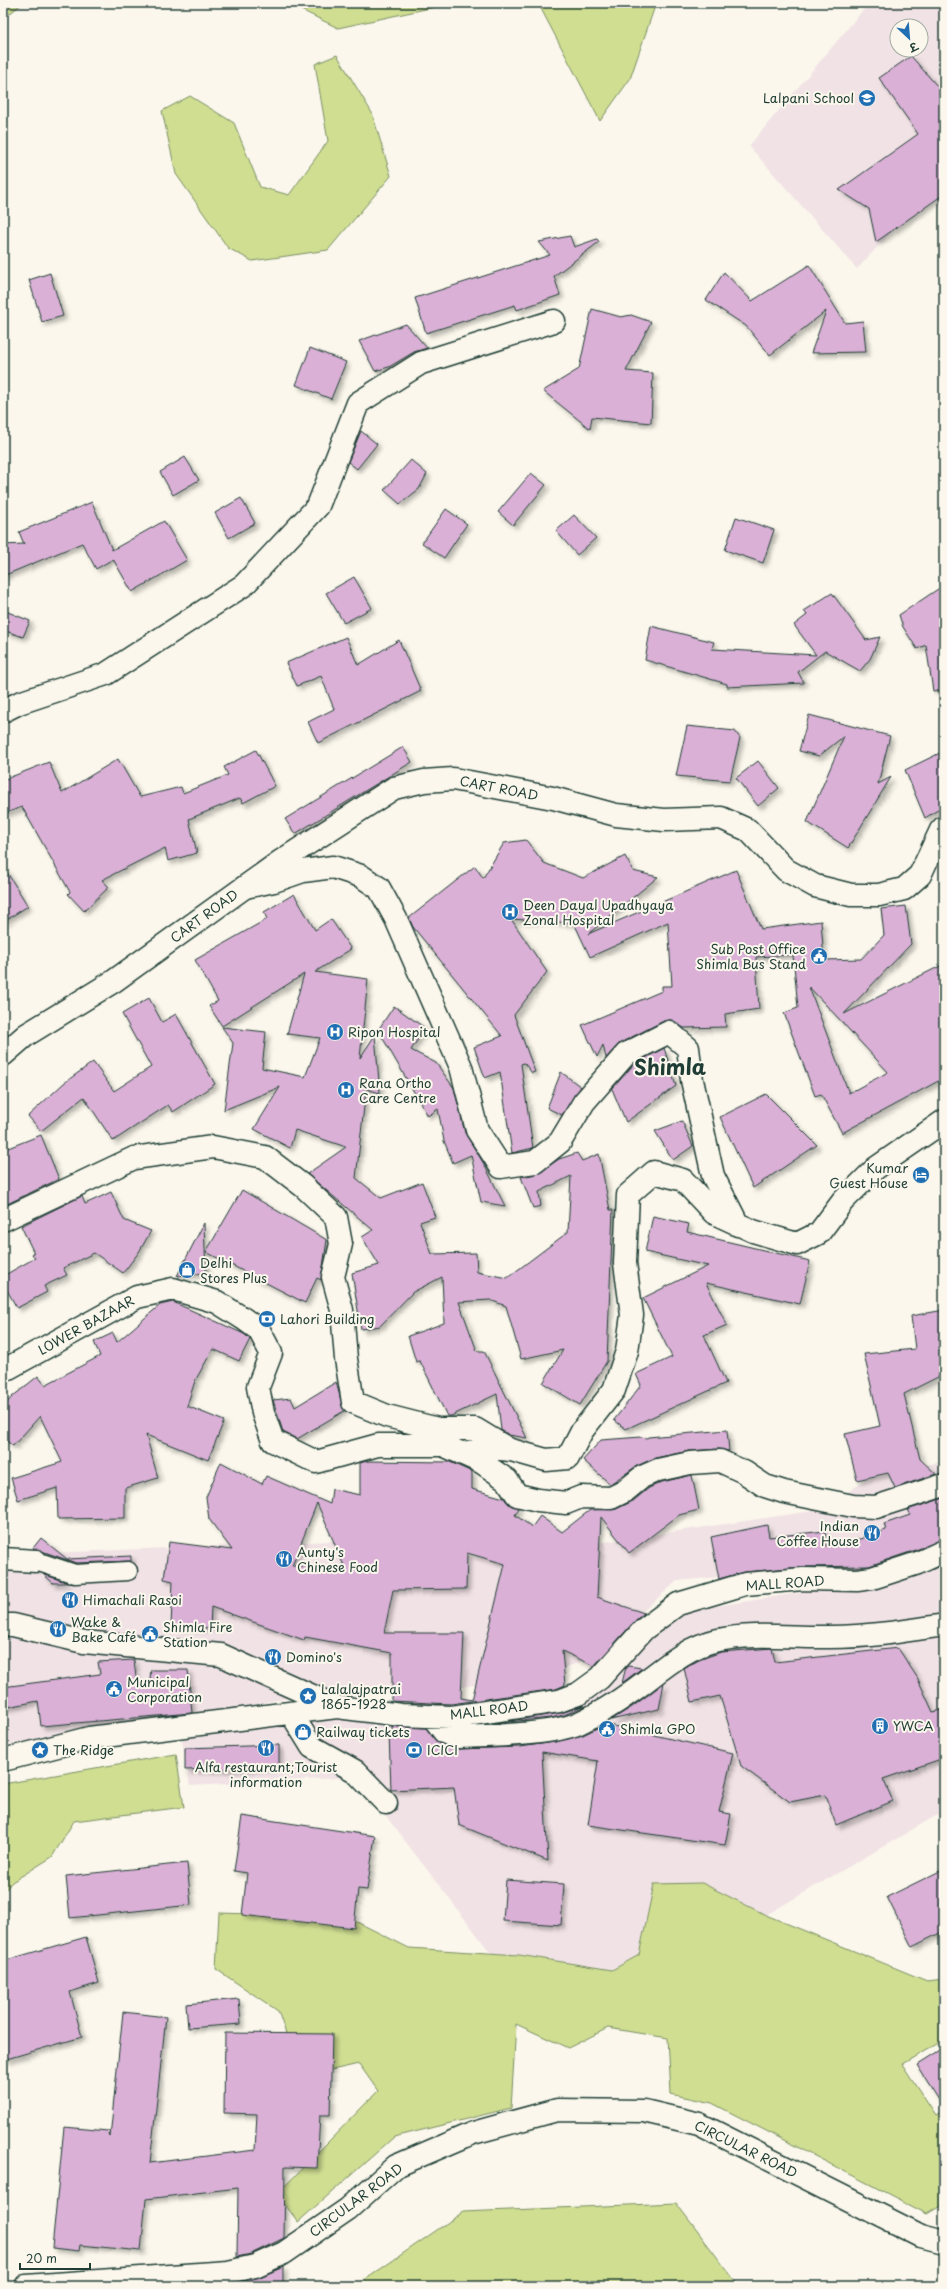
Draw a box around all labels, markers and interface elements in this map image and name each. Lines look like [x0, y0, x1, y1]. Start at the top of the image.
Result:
north arrow [889, 18, 929, 58]
text: उ [905, 38, 922, 57]
place label: Lalpani School [763, 88, 854, 107]
school or university icon: Lalpani School [857, 88, 877, 108]
street label: CART ROAD [458, 771, 540, 804]
street label: CART ROAD [166, 884, 242, 947]
place label: Deen Dayal Upadhyaya Zonal Hospital [523, 895, 674, 929]
hospital icon: Deen Dayal Upadhyaya Zonal Hospital [500, 902, 520, 922]
place label: Sub Post Office Shimla Bus Stand [696, 939, 806, 973]
public building icon: Sub Post Office Shimla Bus Stand [809, 946, 829, 966]
hospital icon: Ripon Hospital [325, 1022, 345, 1042]
place label: Ripon Hospital [348, 1022, 440, 1041]
district label: Shimla [634, 1050, 706, 1082]
place label: Rana Ortho Care Centre [359, 1073, 436, 1107]
hospital icon: Rana Ortho Care Centre [336, 1080, 356, 1100]
place label: Kumar Guest House [829, 1158, 908, 1192]
hotel icon: Kumar Guest House [911, 1165, 931, 1185]
place label: Delhi Stores Plus [200, 1253, 267, 1287]
shop icon: Delhi Stores Plus [177, 1260, 197, 1280]
street label: LOWER BAZAAR [34, 1290, 137, 1359]
bank icon: Lahori Building [257, 1309, 277, 1329]
place label: Lahori Building [280, 1309, 375, 1328]
place label: Indian Coffee House [777, 1516, 859, 1550]
restaurant icon: Indian Coffee House [862, 1523, 882, 1543]
place label: Aunty's Chinese Food [297, 1542, 378, 1576]
restaurant icon: Aunty's Chinese Food [274, 1549, 294, 1569]
street label: MALL ROAD [745, 1570, 825, 1595]
restaurant icon: Himachali Rasoi [60, 1590, 80, 1610]
place label: Himachali Rasoi [83, 1590, 182, 1609]
place label: Wake & Bake Café [71, 1612, 136, 1646]
place label: Shimla Fire Station [163, 1617, 232, 1651]
restaurant icon: Wake & Bake Café [48, 1619, 68, 1639]
public building icon: Shimla Fire Station [140, 1624, 160, 1644]
restaurant icon: Domino's [263, 1647, 283, 1667]
place label: Domino's [286, 1647, 342, 1666]
place label: Municipal Corporation [127, 1672, 202, 1706]
public building icon: Municipal Corporation [104, 1679, 124, 1699]
place label: Lalalajpatrai 1865-1928 [321, 1679, 401, 1713]
place icon: Lalalajpatrai 1865-1928 [298, 1686, 318, 1706]
street label: MALL ROAD [449, 1695, 529, 1724]
building icon: YWCA [870, 1716, 890, 1736]
place label: YWCA [893, 1716, 934, 1735]
public building icon: Shimla GPO [597, 1719, 617, 1739]
place label: Shimla GPO [620, 1719, 696, 1738]
shop icon: Railway tickets [293, 1722, 313, 1742]
place label: Railway tickets [316, 1722, 410, 1741]
restaurant icon: Alfa restaurant;Tourist information [256, 1738, 276, 1758]
place icon: The Ridge [30, 1740, 50, 1760]
place label: The Ridge [53, 1740, 114, 1759]
bank icon: ICICI [404, 1740, 424, 1760]
place label: ICICI [427, 1740, 458, 1759]
place label: Alfa restaurant;Tourist information [195, 1757, 337, 1791]
street label: CIRCULAR ROAD [691, 2115, 801, 2182]
street label: CIRCULAR ROAD [305, 2158, 406, 2241]
scale bar [20, 2245, 90, 2271]
text: 20 m [26, 2249, 57, 2267]

